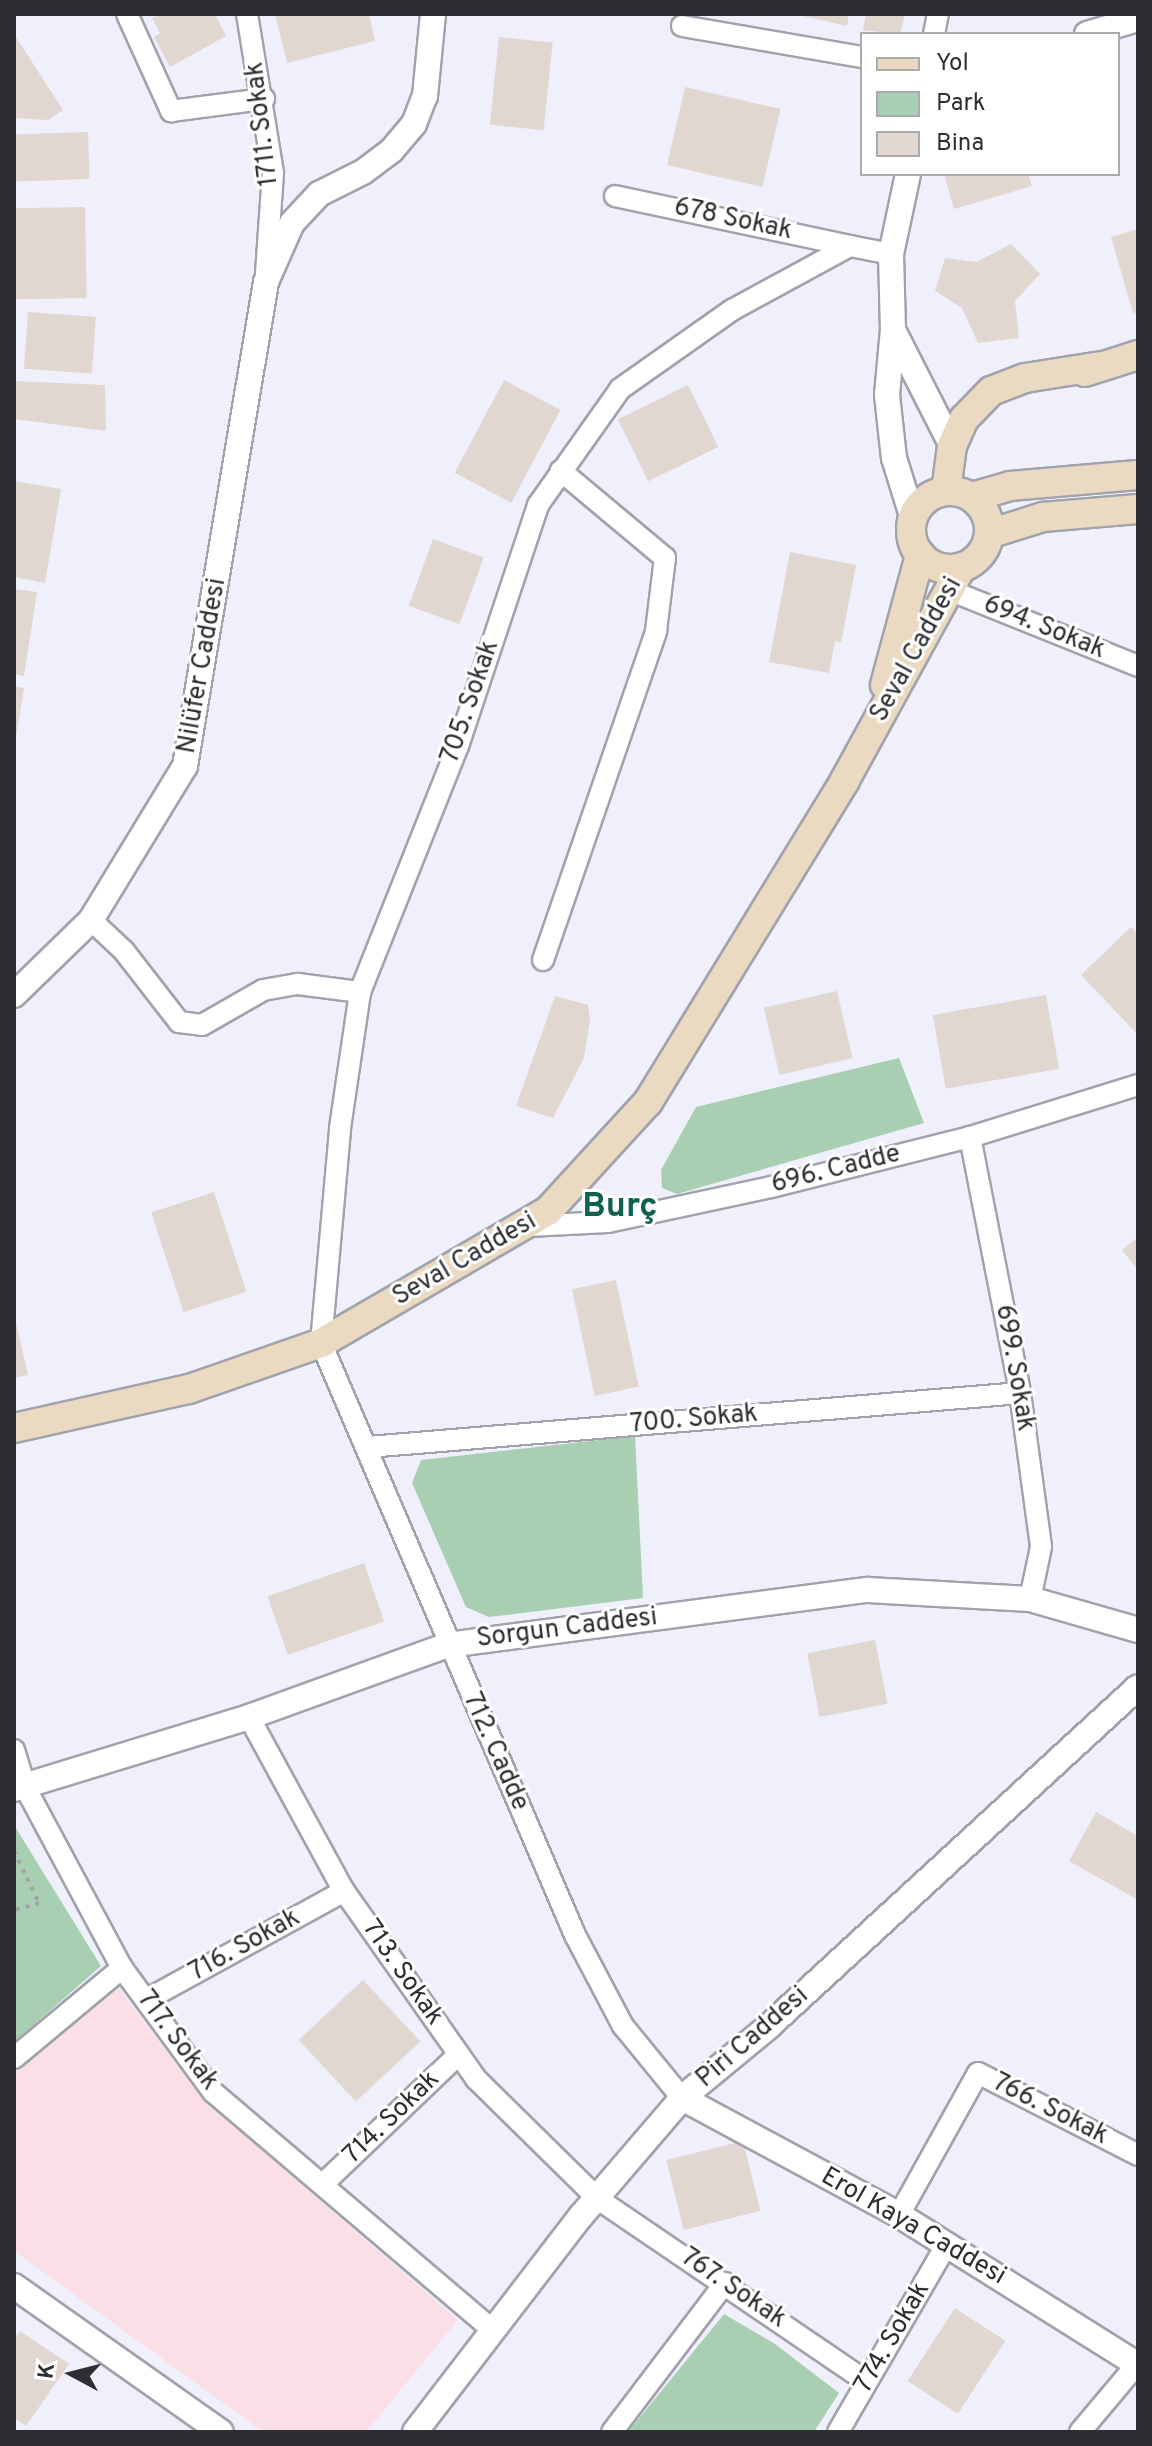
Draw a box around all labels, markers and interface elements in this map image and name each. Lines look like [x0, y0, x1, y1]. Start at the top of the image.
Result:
legend [860, 32, 1120, 176]
text: Yol [936, 49, 969, 79]
street label: 1711. Sokak [240, 60, 286, 188]
text: Park [936, 89, 986, 119]
text: Bina [936, 129, 984, 159]
street label: 678 Sokak [671, 192, 795, 248]
street label: Seval Caddesi [864, 572, 970, 728]
street label: Nilüfer Caddesi [172, 576, 234, 756]
street label: 694. Sokak [979, 589, 1109, 667]
street label: 705. Sokak [435, 636, 507, 768]
street label: 696. Cadde [768, 1139, 904, 1201]
district label: Burç [582, 1188, 658, 1228]
street label: Seval Caddesi [388, 1206, 542, 1314]
street label: 699. Sokak [988, 1302, 1040, 1434]
street label: 700. Sokak [629, 1399, 759, 1441]
street label: Sorgun Caddesi [475, 1602, 659, 1656]
street label: 712. Cadde [455, 1688, 535, 1816]
street label: 716. Sokak [184, 1903, 306, 1989]
street label: 713. Sokak [354, 1914, 450, 2032]
street label: Piri Caddesi [691, 1981, 815, 2095]
street label: 717. Sokak [129, 1985, 225, 2097]
street label: 714. Sokak [337, 2065, 447, 2171]
street label: 766. Sokak [987, 2068, 1113, 2152]
street label: Erol Kaya Caddesi [815, 2161, 1011, 2293]
street label: 767. Sokak [674, 2242, 792, 2336]
street label: 774. Sokak [849, 2277, 937, 2399]
north arrow [32, 2334, 112, 2414]
text: K [33, 2362, 62, 2380]

